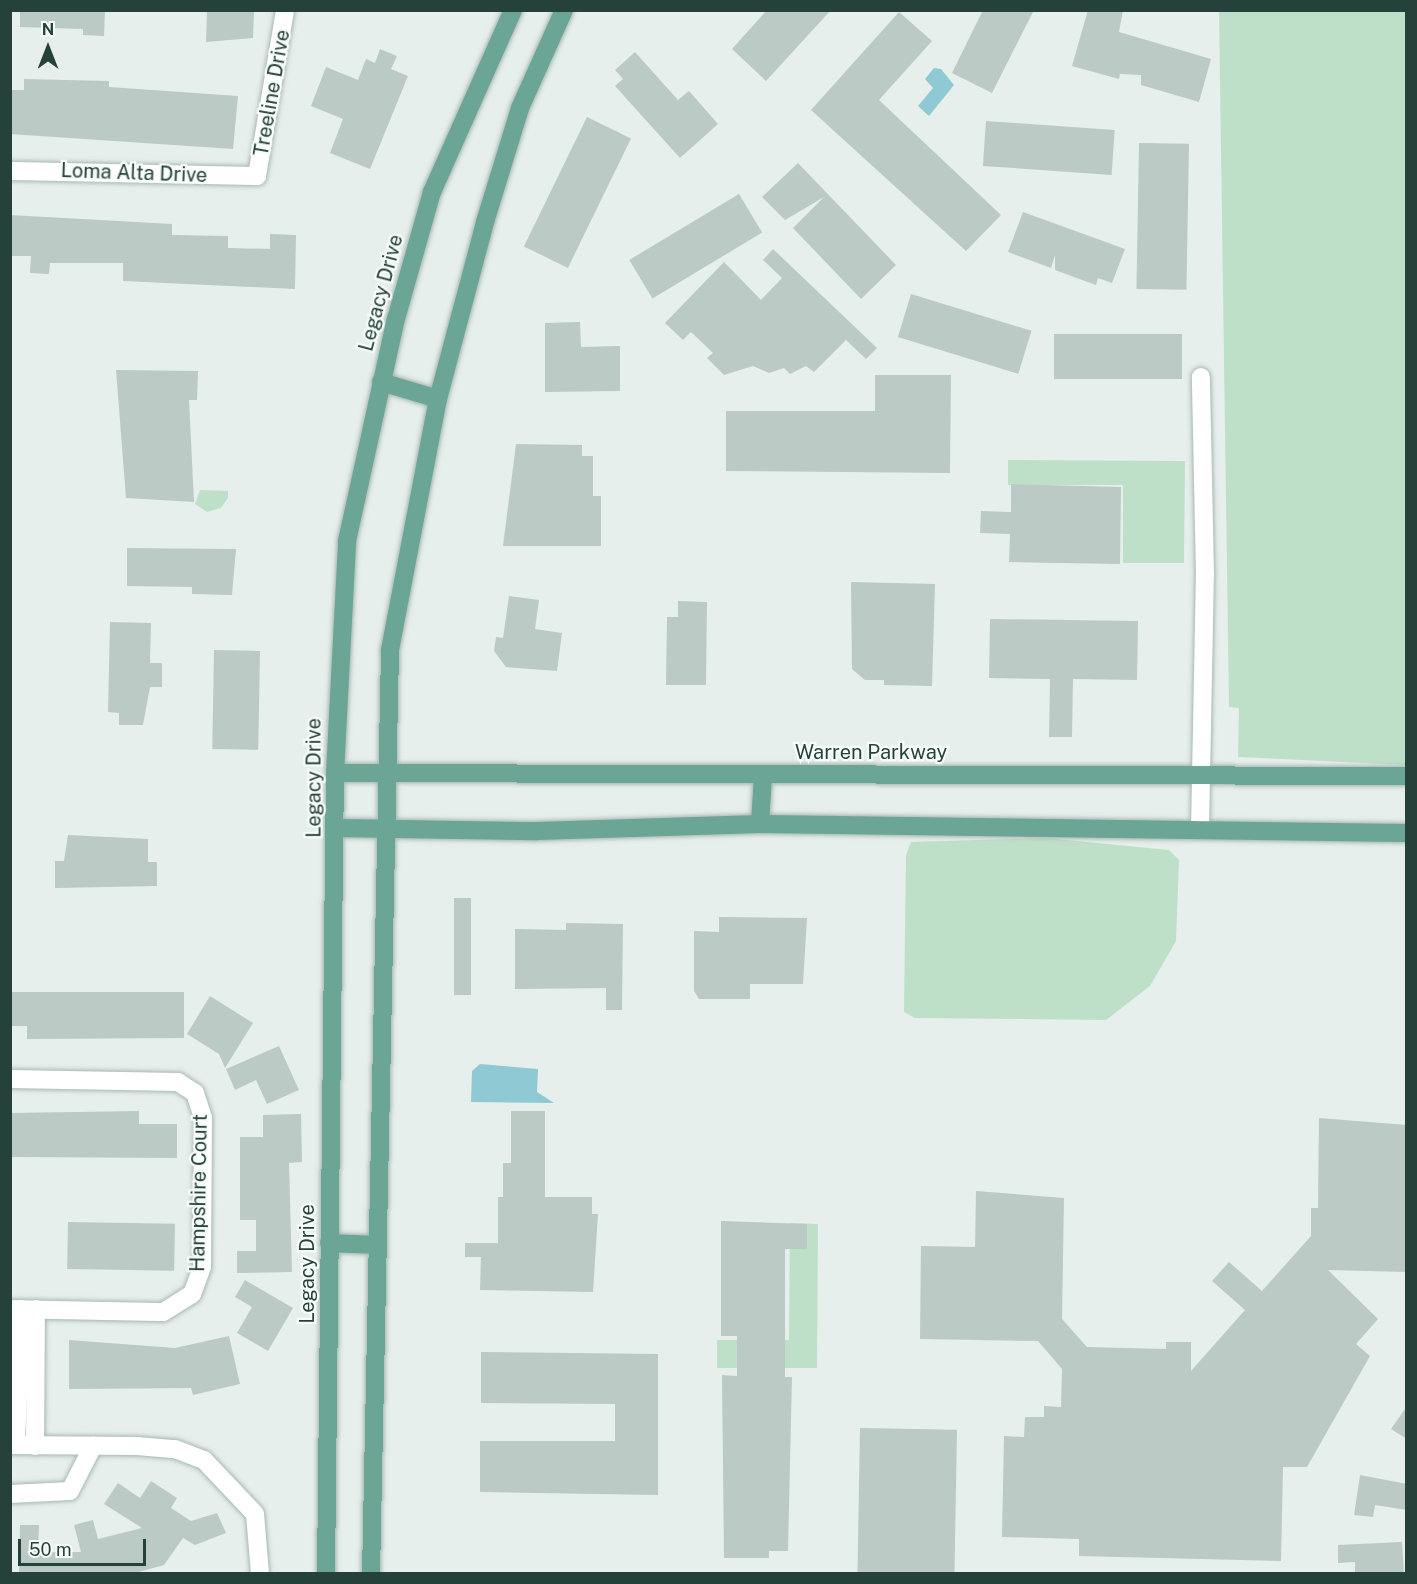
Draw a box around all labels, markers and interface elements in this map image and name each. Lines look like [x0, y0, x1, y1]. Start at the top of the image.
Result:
north arrow [18, 18, 78, 78]
text: N [42, 20, 54, 39]
street label: Treeline Drive [249, 28, 295, 158]
street label: Loma Alta Drive [60, 158, 208, 188]
street label: Legacy Drive [354, 232, 408, 354]
street label: Legacy Drive [302, 718, 326, 838]
street label: Warren Parkway [795, 740, 947, 764]
street label: Hampshire Court [186, 1114, 212, 1272]
street label: Legacy Drive [295, 1204, 319, 1324]
scale bar [21, 1527, 148, 1565]
text: 50 m [29, 1539, 72, 1560]

